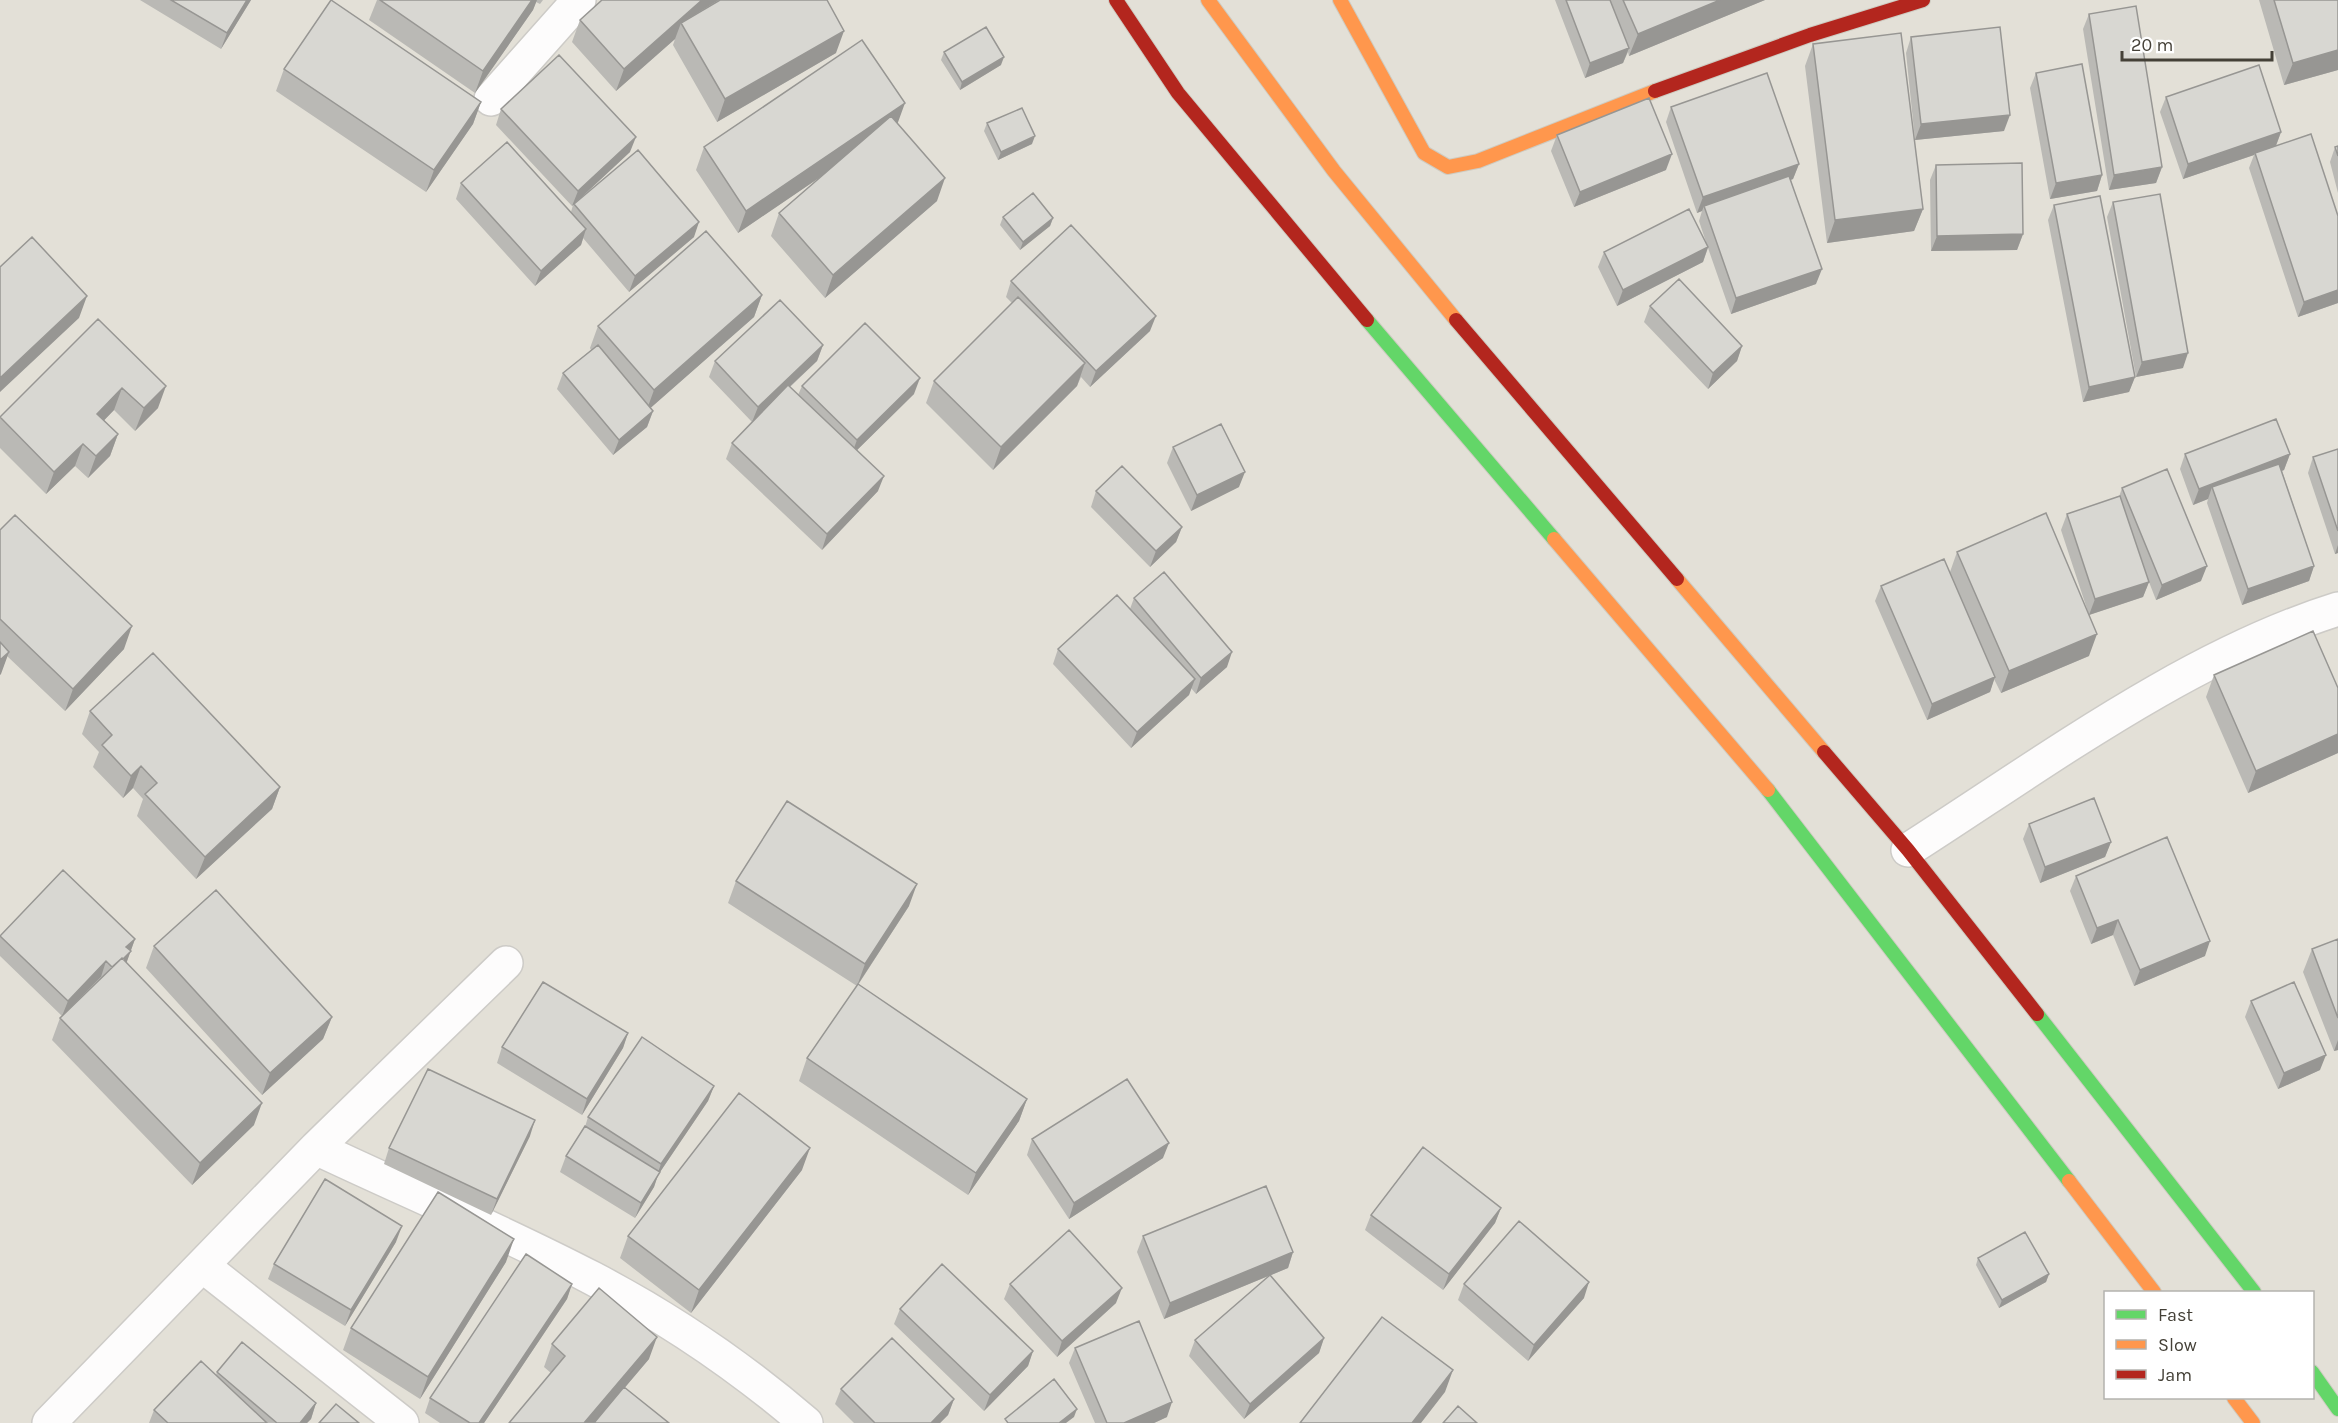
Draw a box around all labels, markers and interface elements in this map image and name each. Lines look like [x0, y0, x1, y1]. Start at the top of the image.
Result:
scale bar [2122, 24, 2272, 62]
text: 20 m [2131, 34, 2173, 56]
legend [2104, 1291, 2314, 1399]
text: Fast [2158, 1304, 2193, 1326]
text: Slow [2158, 1334, 2197, 1356]
text: Jam [2158, 1364, 2192, 1386]

